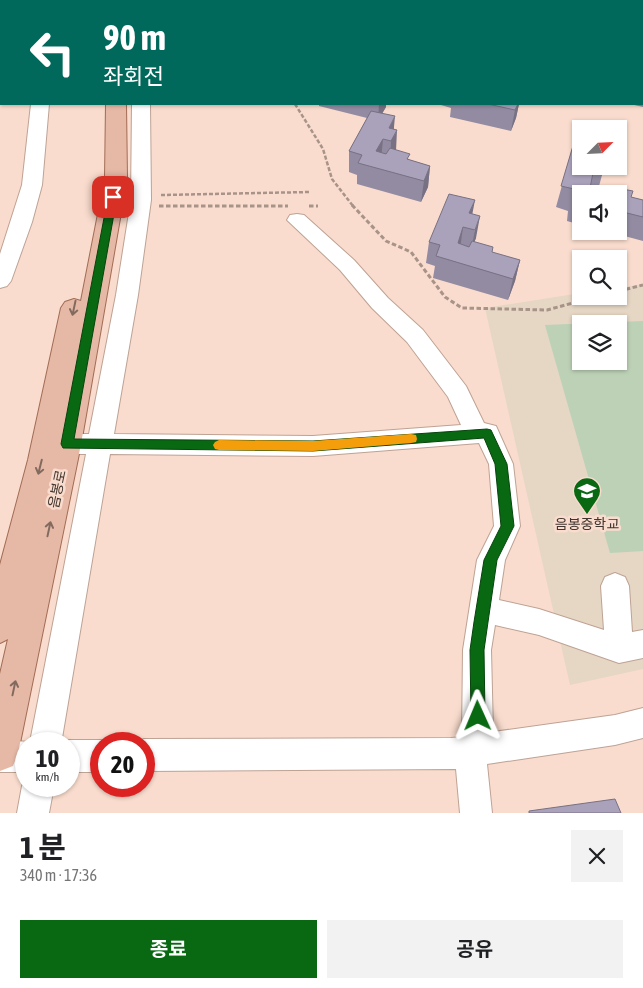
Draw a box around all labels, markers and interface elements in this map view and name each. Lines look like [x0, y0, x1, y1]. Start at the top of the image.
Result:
text: 90 m [103, 17, 166, 57]
icon: left [20, 20, 85, 85]
text: 좌회전 [103, 63, 164, 89]
north arrow [572, 120, 628, 175]
map controls [572, 120, 627, 370]
pin [92, 176, 134, 218]
icon: arrive [99, 183, 127, 211]
button: sound [572, 185, 627, 240]
button: search [572, 250, 627, 305]
one-way arrow [68, 299, 78, 315]
button: layers [572, 315, 627, 370]
one-way arrow [35, 458, 44, 474]
street label: 음봉로 [45, 468, 69, 510]
school or university icon: 음봉중학교 [572, 476, 602, 515]
place label: 음봉중학교 [555, 516, 619, 532]
one-way arrow [44, 522, 54, 538]
one-way arrow [10, 681, 19, 697]
position arrow [451, 689, 503, 741]
speed limit sign: 20 [90, 732, 155, 797]
text: 10 [36, 744, 59, 772]
text: km/h [36, 770, 59, 784]
text: 1 분 [20, 830, 66, 864]
button: close [571, 830, 623, 882]
text: 340 m · 17:36 [20, 866, 97, 884]
button: 종료 [20, 920, 317, 978]
button: 공유 [327, 920, 623, 978]

